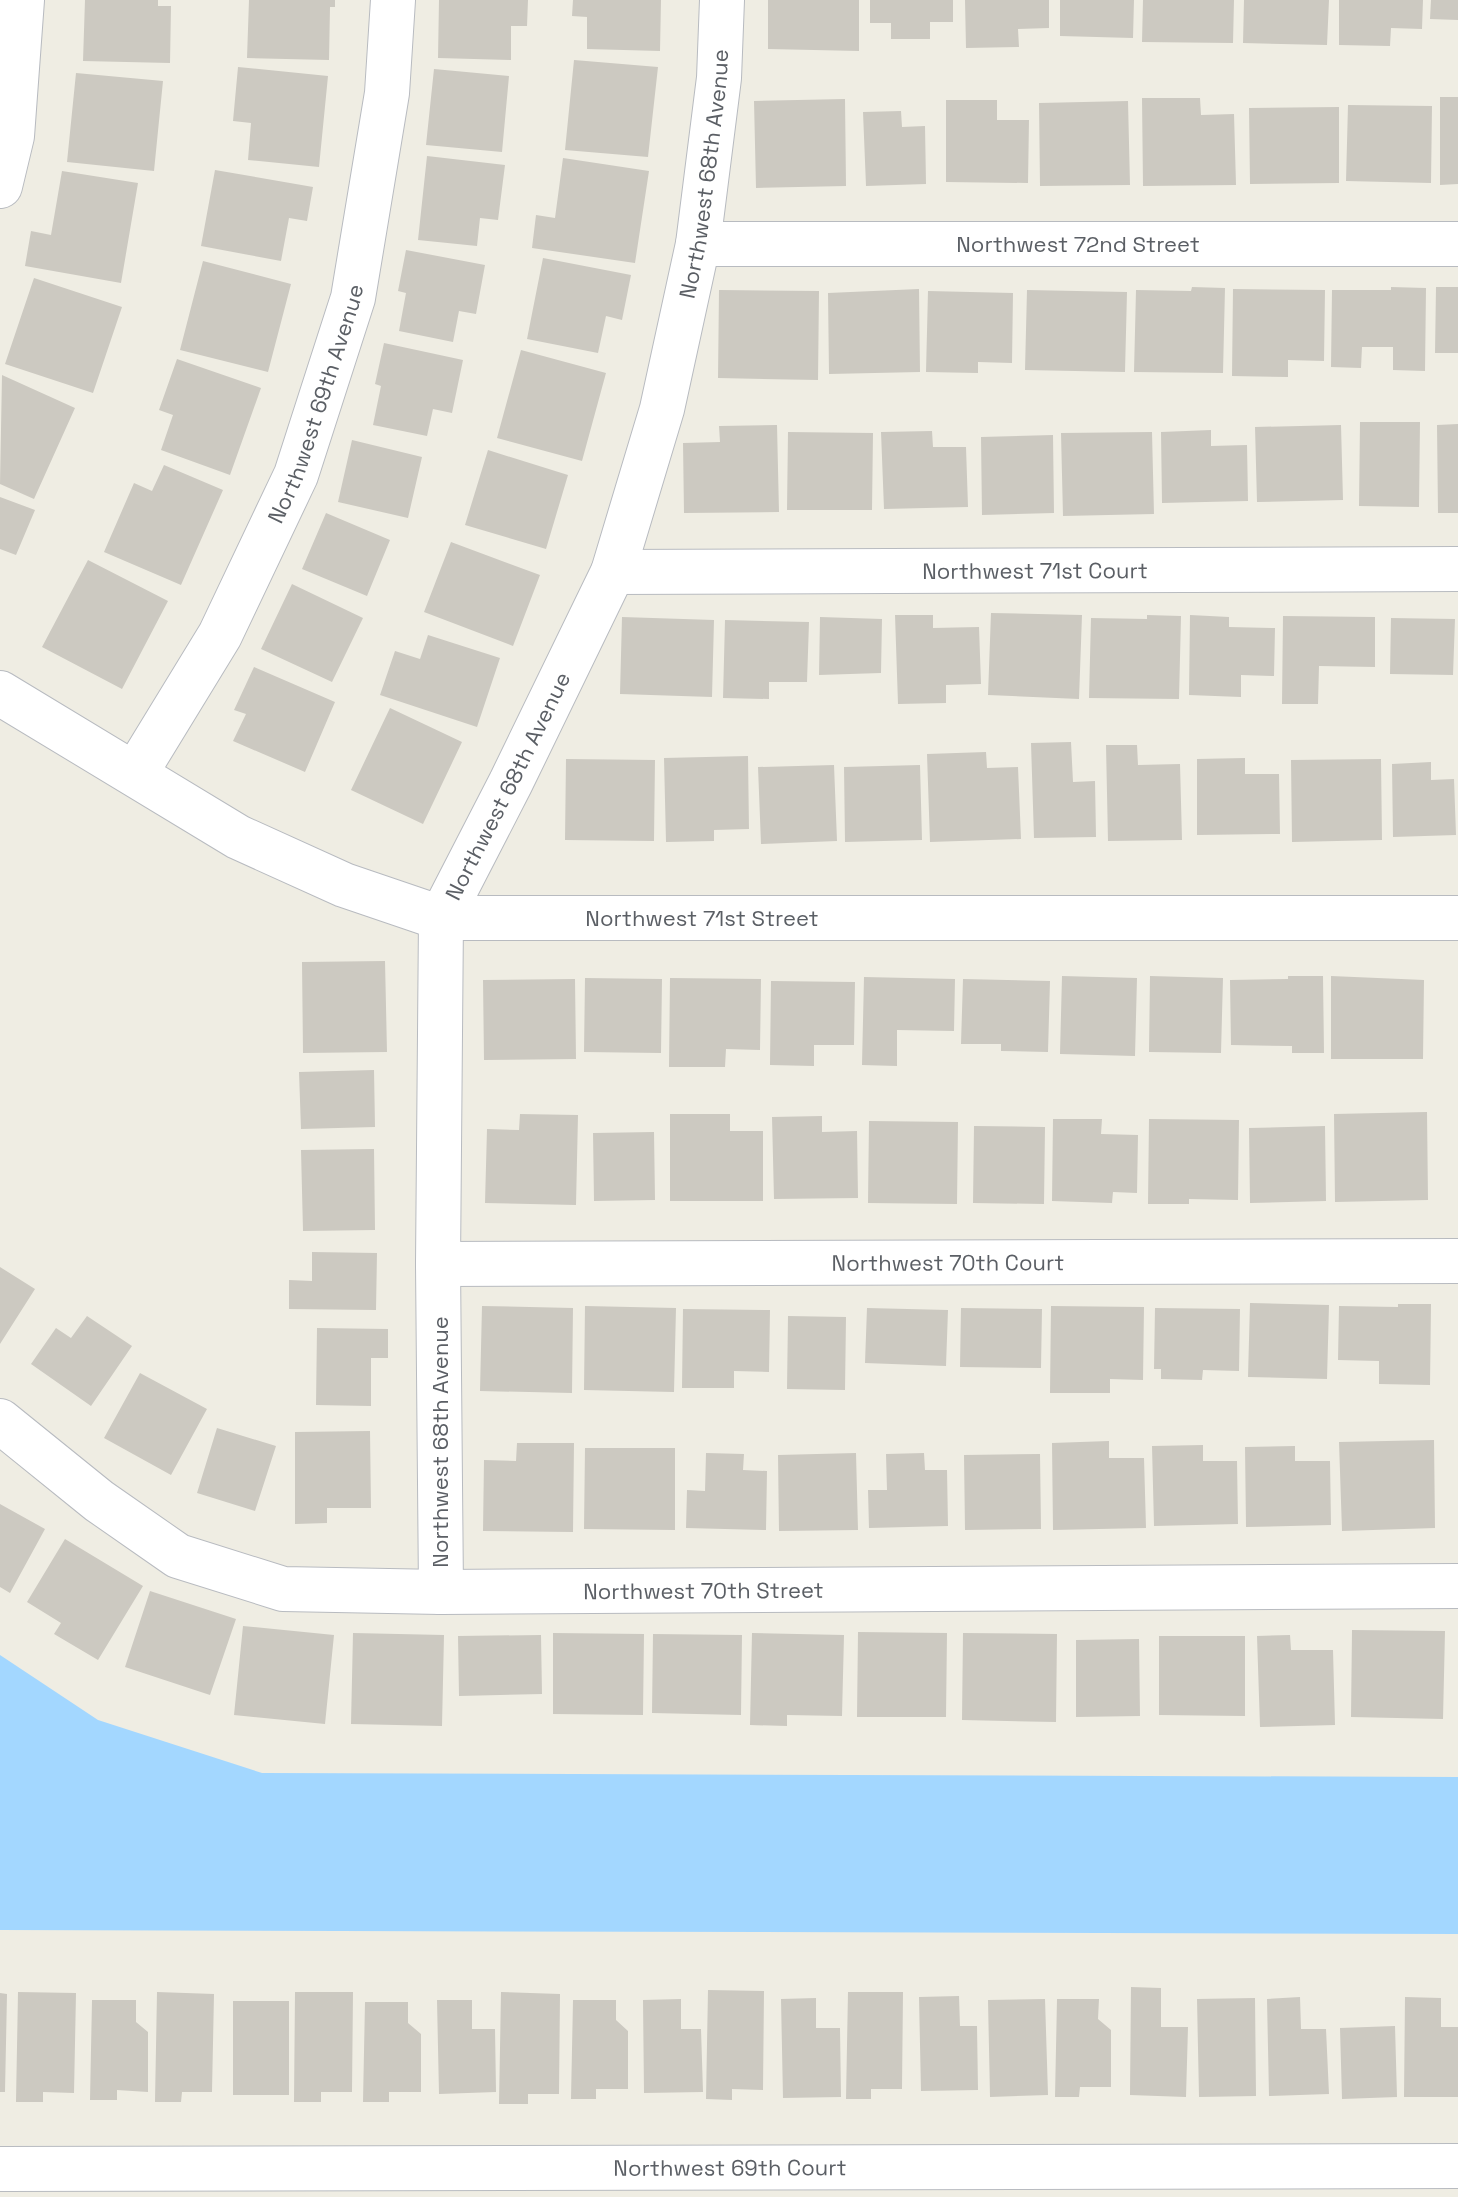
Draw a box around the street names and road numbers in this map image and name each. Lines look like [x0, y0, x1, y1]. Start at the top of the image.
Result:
street label: Northwest 68th Avenue [673, 49, 734, 301]
street label: Northwest 72nd Street [956, 230, 1200, 258]
street label: Northwest 69th Avenue [261, 282, 369, 528]
street label: Northwest 71st Court [922, 556, 1148, 585]
street label: Northwest 68th Avenue [439, 667, 576, 905]
street label: Northwest 71st Street [585, 904, 819, 932]
street label: Northwest 70th Court [832, 1248, 1064, 1277]
street label: Northwest 68th Avenue [426, 1316, 454, 1568]
street label: Northwest 70th Street [583, 1576, 824, 1605]
street label: Northwest 69th Court [613, 2153, 847, 2182]

